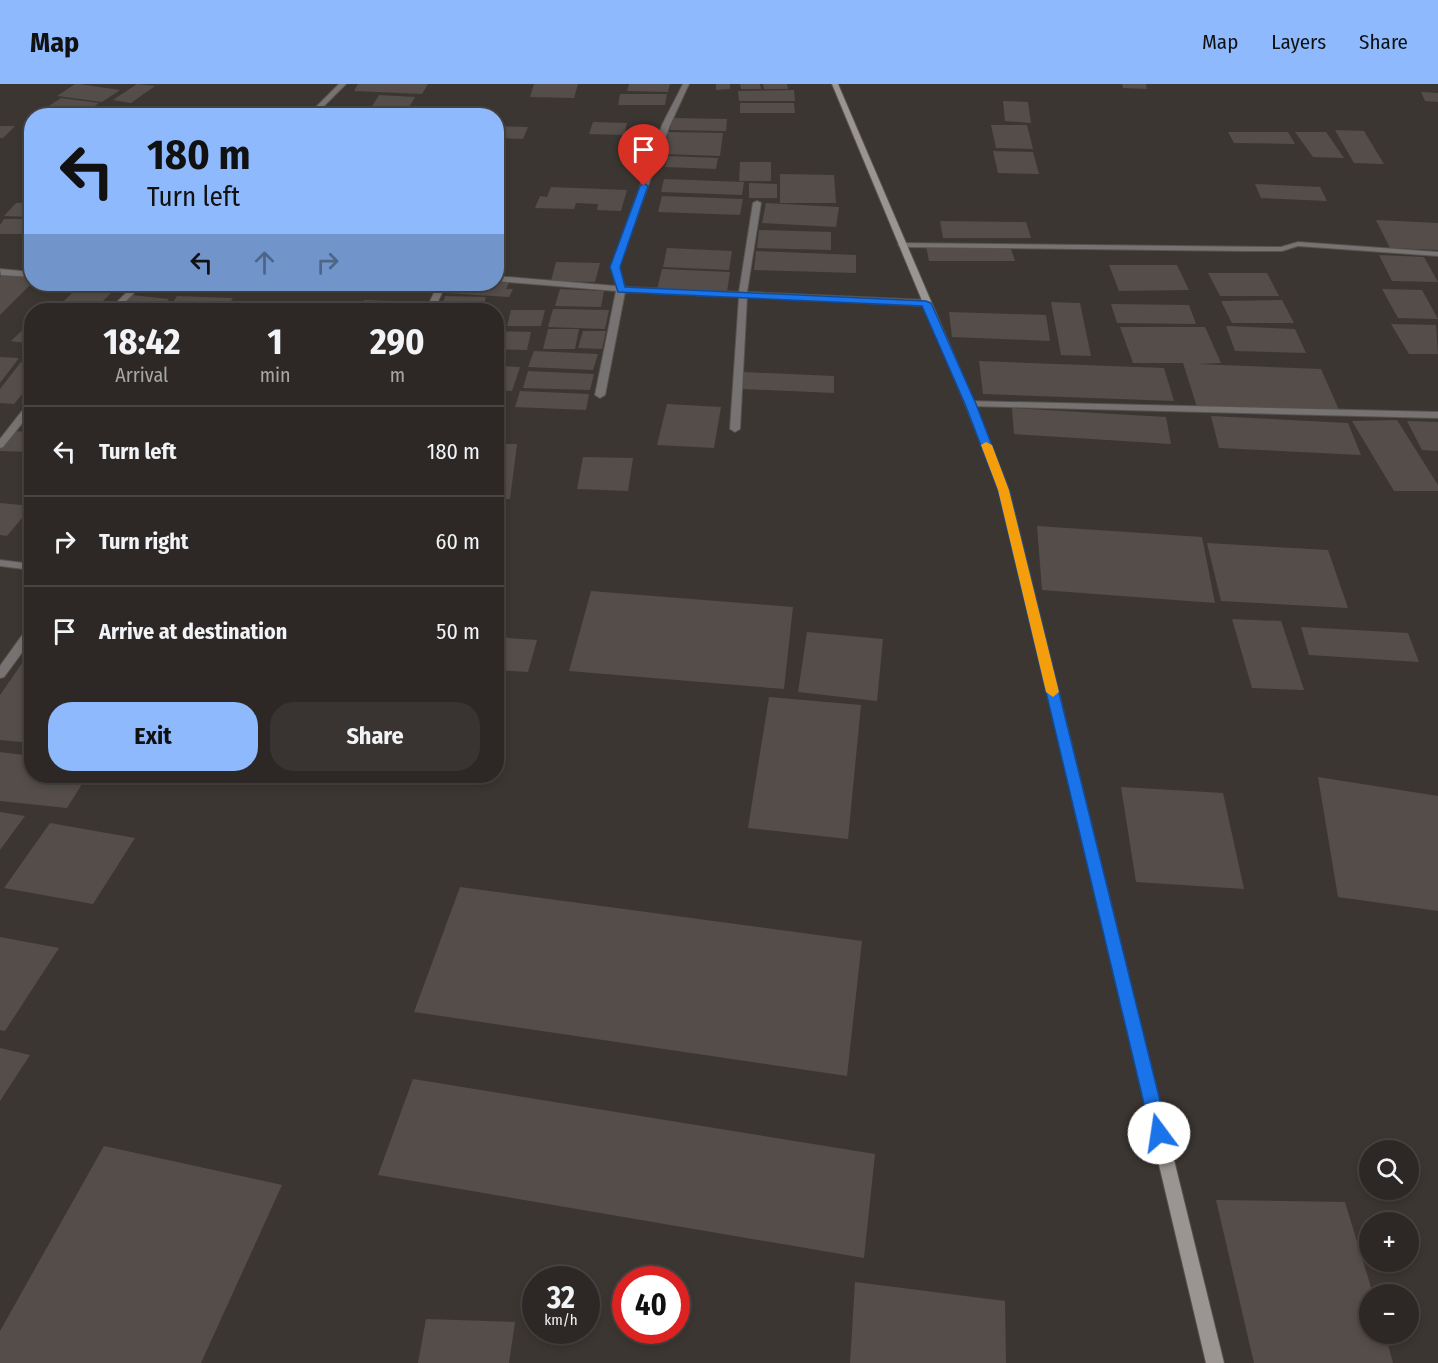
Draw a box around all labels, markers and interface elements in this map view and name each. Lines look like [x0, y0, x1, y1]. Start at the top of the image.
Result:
text: Map [30, 26, 79, 59]
text: Map [1202, 29, 1238, 55]
text: Layers [1271, 29, 1326, 55]
text: Share [1359, 29, 1408, 55]
pin [618, 124, 669, 186]
text: 180 m [147, 130, 251, 180]
icon: left [48, 132, 126, 210]
icon: arrive [627, 133, 660, 166]
text: Turn left [147, 181, 240, 213]
icon: left [185, 246, 218, 279]
icon: ahead [248, 246, 281, 279]
icon: right [311, 246, 344, 279]
text: 18:42 [103, 320, 180, 364]
text: 1 [268, 320, 283, 364]
text: 290 [370, 320, 425, 364]
text: Arrival [115, 363, 168, 387]
text: min [260, 363, 291, 387]
text: m [390, 363, 405, 387]
icon: left [48, 435, 81, 468]
text: Turn left [99, 438, 177, 465]
text: 180 m [427, 438, 480, 465]
icon: right [48, 525, 81, 558]
text: Turn right [99, 528, 188, 555]
text: 60 m [436, 528, 480, 555]
icon: arrive [48, 615, 81, 648]
text: Arrive at destination [99, 618, 287, 645]
text: 50 m [436, 618, 480, 645]
button: Exit [48, 702, 258, 771]
button: Share [270, 702, 480, 771]
position arrow [1127, 1101, 1191, 1165]
map controls [1359, 1140, 1419, 1344]
button: search [1359, 1140, 1419, 1200]
button: + [1359, 1212, 1419, 1272]
speed limit sign: 40 [612, 1266, 690, 1344]
text: 32 [547, 1280, 575, 1316]
button: − [1359, 1284, 1419, 1344]
text: km/h [544, 1311, 578, 1329]

